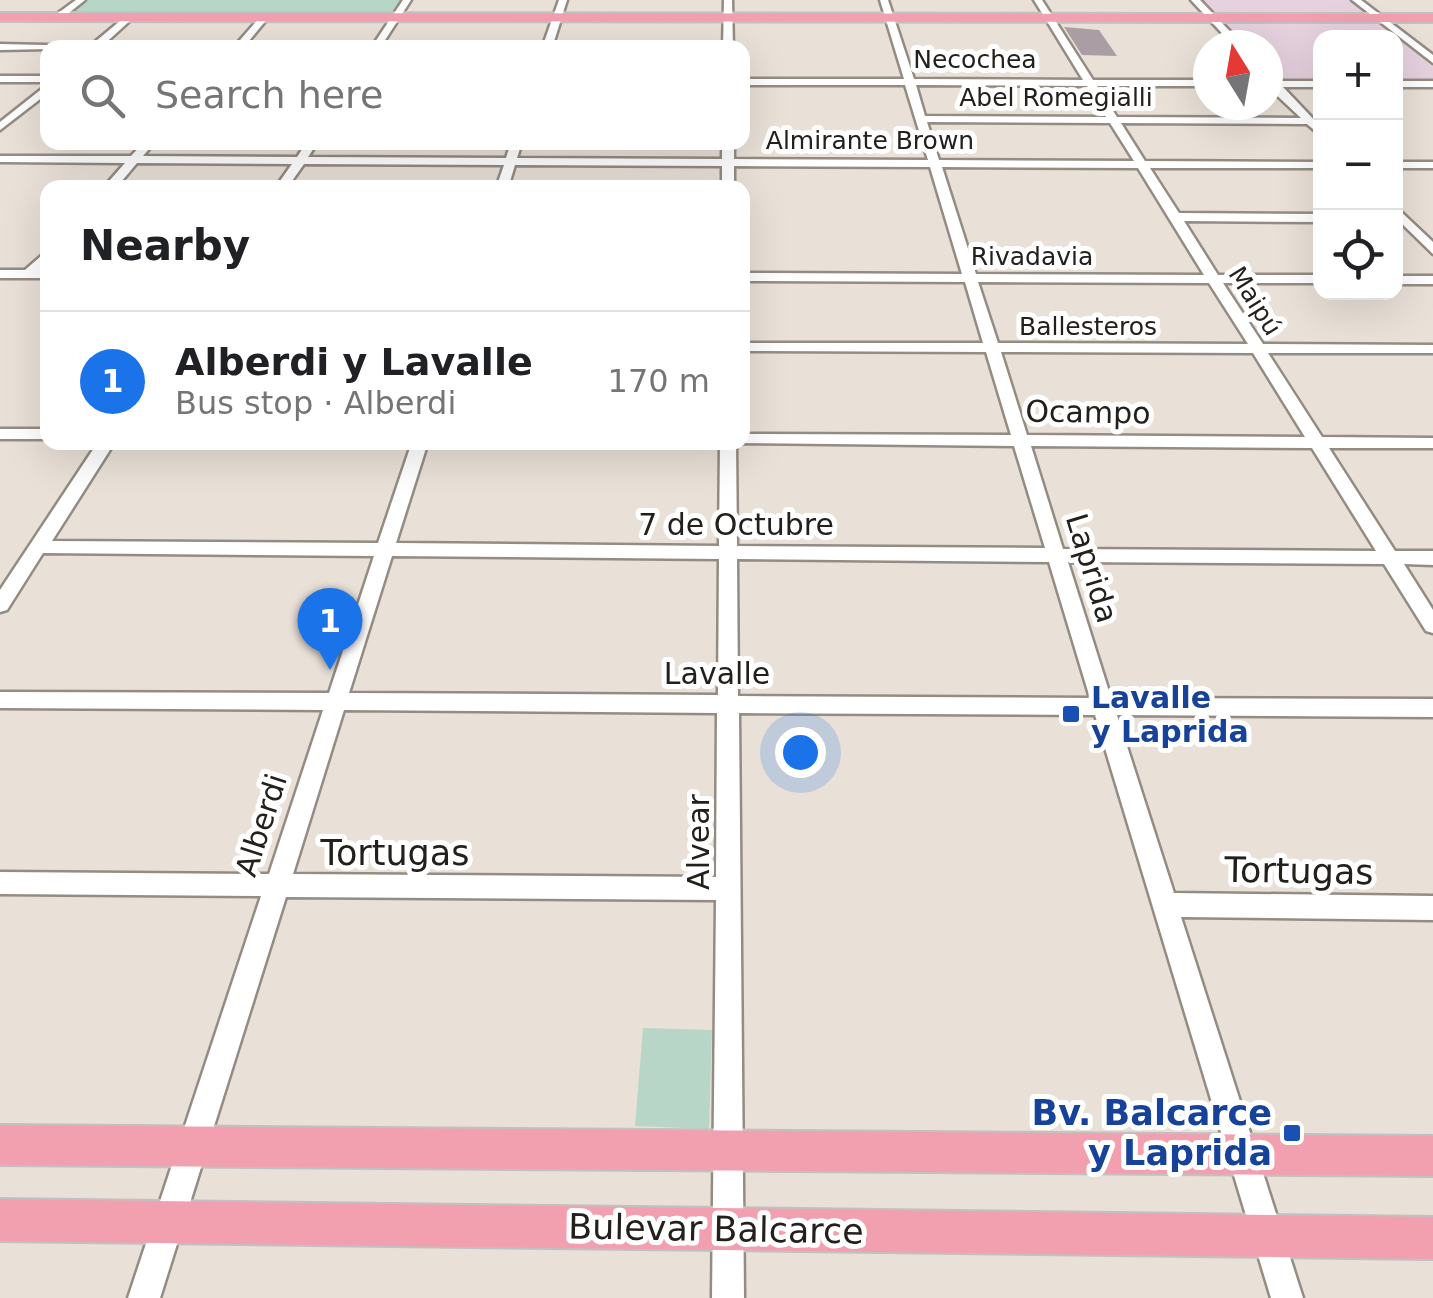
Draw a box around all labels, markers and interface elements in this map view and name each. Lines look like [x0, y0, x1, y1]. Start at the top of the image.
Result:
north arrow [1193, 30, 1283, 120]
map controls [1313, 30, 1403, 300]
button: + [1313, 30, 1403, 120]
search box [40, 40, 750, 150]
street label: Necochea [913, 45, 1037, 74]
icon: search [75, 68, 130, 123]
text: Search here [155, 73, 383, 117]
street label: Abel Romegialli [959, 83, 1153, 112]
button: − [1313, 120, 1403, 210]
street label: Almirante Brown [766, 126, 974, 155]
button: locate [1313, 210, 1403, 300]
text: Nearby [80, 221, 250, 270]
street label: Rivadavia [971, 242, 1093, 271]
street label: Maipú [1223, 261, 1287, 341]
street label: Ballesteros [1019, 312, 1157, 341]
text: Alberdi y Lavalle [175, 340, 533, 384]
text: 1 [101, 362, 124, 400]
text: 170 m [608, 362, 710, 400]
text: Bus stop · Alberdi [175, 384, 456, 422]
street label: Ocampo [1025, 393, 1151, 431]
street label: 7 de Octubre [638, 507, 834, 542]
street label: Laprida [1059, 509, 1125, 627]
pin: 1 [298, 588, 362, 670]
street label: Lavalle [664, 656, 770, 691]
place label: Lavalle y Laprida [1091, 680, 1249, 749]
marker: Lavalle y Laprida [1060, 703, 1082, 725]
your location [775, 727, 826, 778]
street label: Alberdi [228, 769, 294, 881]
street label: Alvear [681, 793, 716, 890]
street label: Tortugas [319, 833, 470, 873]
street label: Tortugas [1223, 850, 1374, 892]
place label: Bv. Balcarce y Laprida [1031, 1093, 1272, 1173]
marker: Bv. Balcarce y Laprida [1281, 1122, 1303, 1144]
street label: Bulevar Balcarce [568, 1206, 864, 1252]

